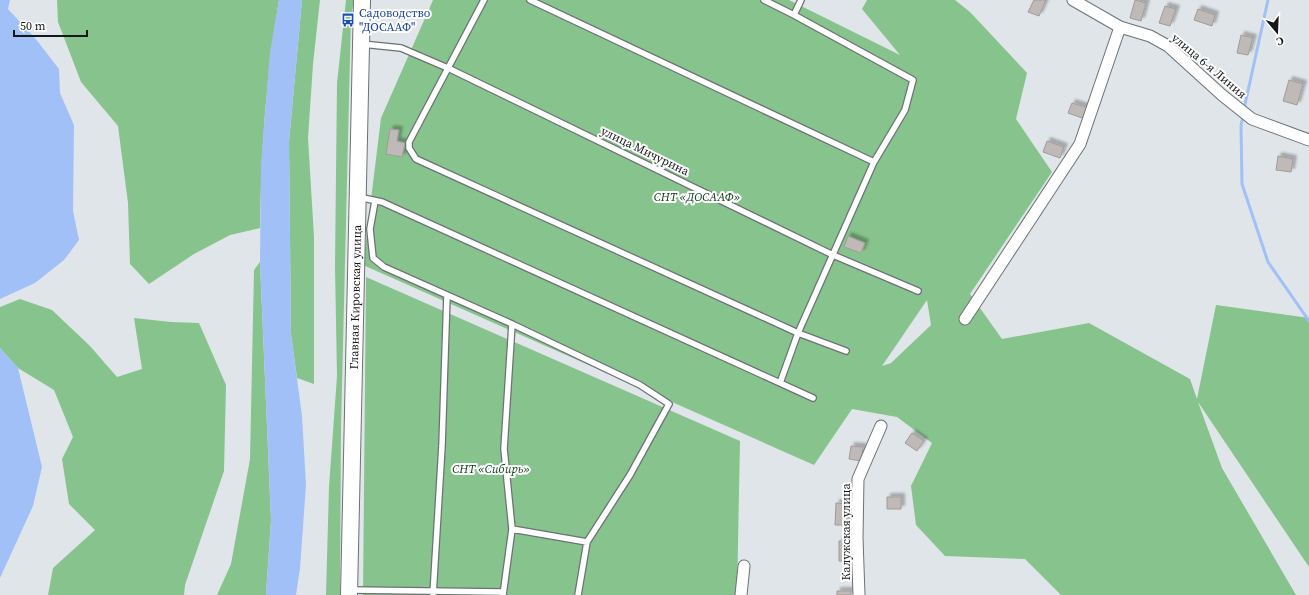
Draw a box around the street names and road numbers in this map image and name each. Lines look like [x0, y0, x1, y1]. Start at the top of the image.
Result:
street label: улица 6-я Линия [1168, 30, 1250, 102]
street label: улица Мичурина [598, 123, 693, 180]
street label: Главная Кировская улица [346, 224, 365, 369]
street label: Калужская улица [838, 483, 854, 581]

